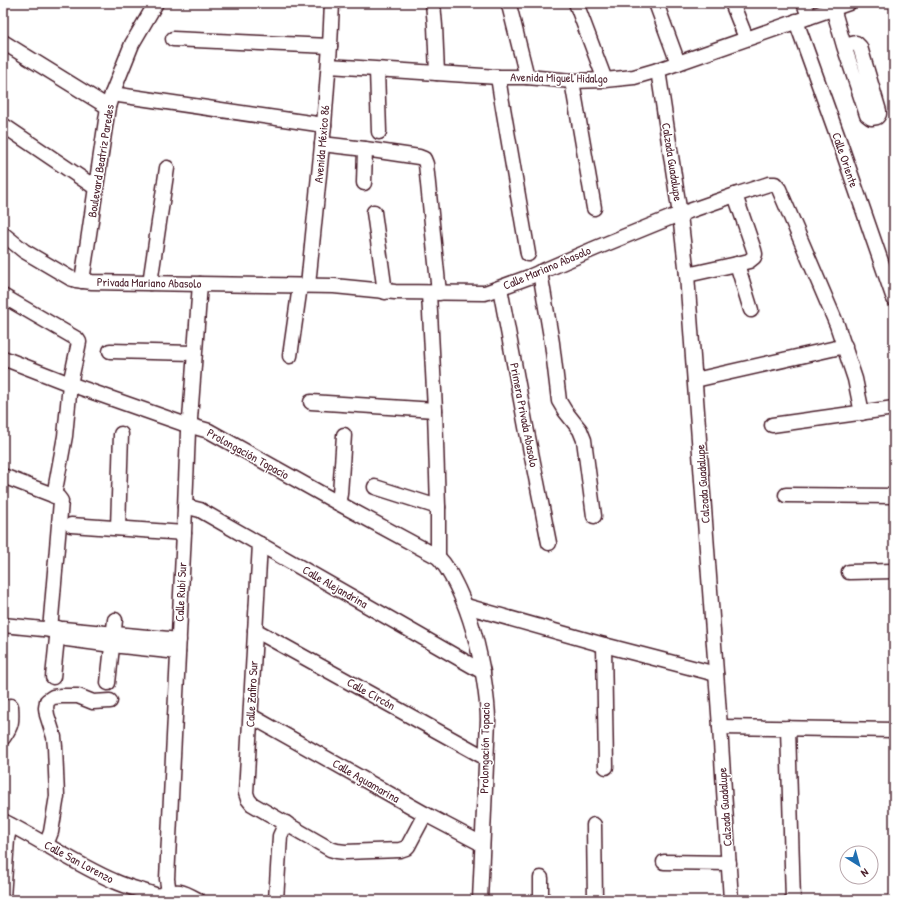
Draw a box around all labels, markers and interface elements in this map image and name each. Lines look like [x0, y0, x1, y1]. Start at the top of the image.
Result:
street label: Avenida Miguel Hidalgo [510, 68, 608, 87]
street label: Boulevard Beatriz Paredes [83, 103, 118, 219]
street label: Avenida México 86 [310, 104, 333, 184]
street label: Calzada Guadalupe [658, 122, 687, 202]
street label: Calle Oriente [828, 130, 863, 190]
street label: Calle Mariano Abasolo [500, 241, 593, 294]
street label: Privada Mariano Abasolo [97, 273, 202, 292]
street label: Primera Privada Abasolo [506, 361, 543, 469]
street label: Prolongación Topacio [204, 424, 293, 483]
street label: Calzada Guadalupe [691, 444, 714, 524]
street label: Calle Rubí Sur [170, 561, 191, 622]
street label: Calle Alejandrina [299, 561, 371, 612]
street label: Calle Zafiro Sur [241, 660, 262, 728]
street label: Calle Circón [344, 673, 398, 714]
street label: Prolongación Topacio [475, 702, 494, 794]
street label: Calle Aguamarina [330, 754, 403, 807]
street label: Calzada Guadalupe [713, 767, 736, 847]
street label: Calle San Lorenzo [41, 836, 117, 887]
north arrow [839, 845, 879, 885]
text: N [858, 866, 872, 880]

